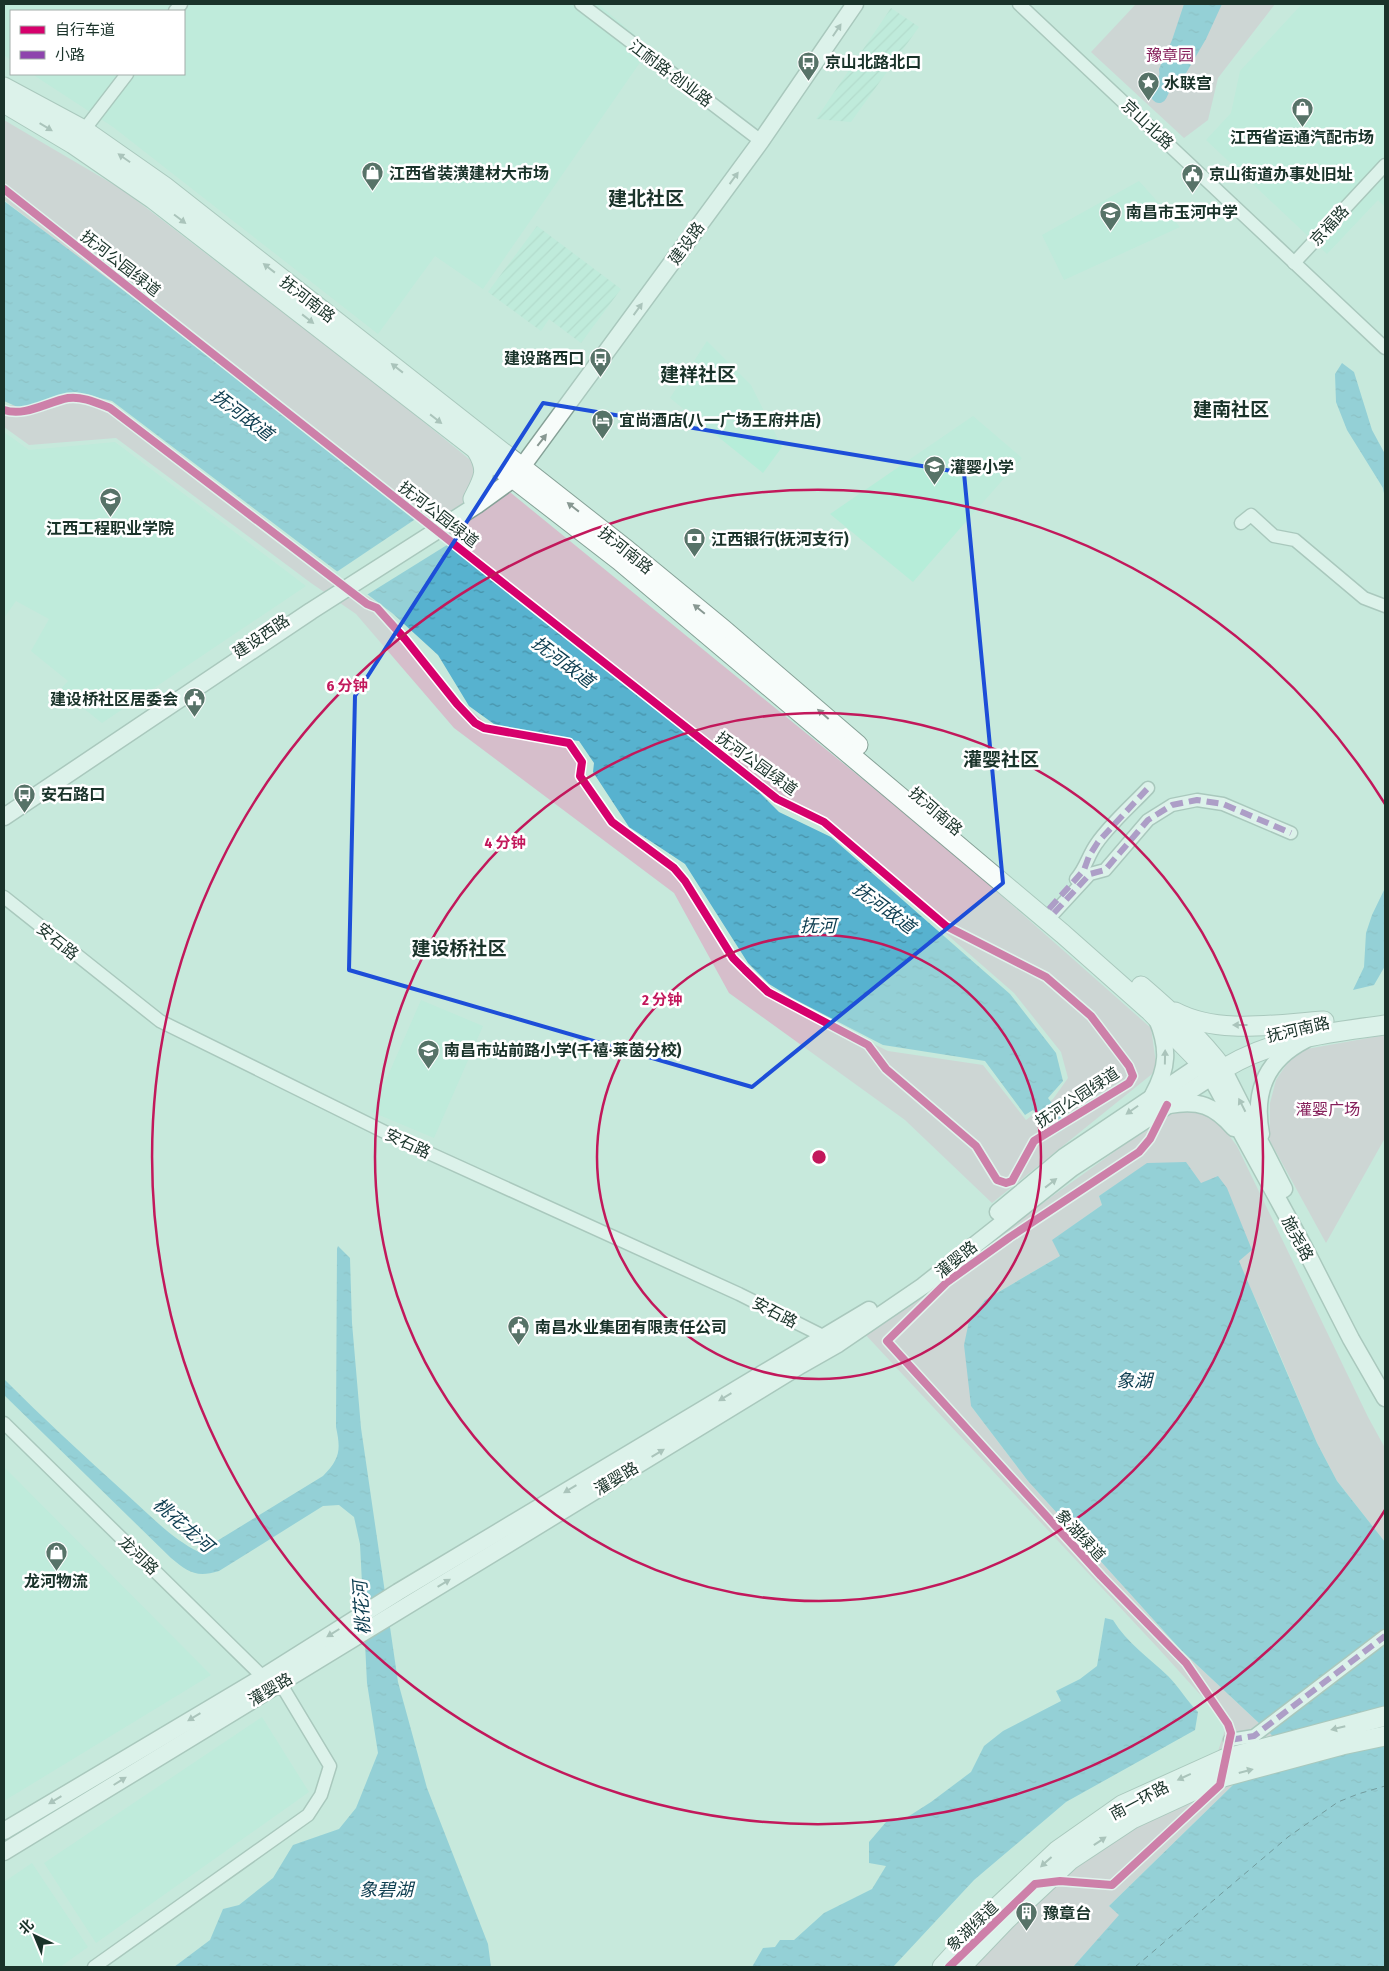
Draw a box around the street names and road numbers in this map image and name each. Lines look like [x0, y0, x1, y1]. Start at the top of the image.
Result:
street label: 江耐路·创业路 [625, 36, 716, 111]
street label: 京山北路 [1118, 96, 1178, 153]
street label: 京福路 [1306, 201, 1353, 249]
street label: 建设路 [665, 218, 708, 268]
street label: 抚河公园绿道 [77, 226, 164, 300]
street label: 抚河南路 [277, 272, 339, 327]
street label: 抚河公园绿道 [395, 477, 482, 551]
street label: 抚河南路 [595, 523, 657, 578]
street label: 建设西路 [229, 611, 293, 662]
street label: 抚河公园绿道 [712, 728, 801, 799]
street label: 抚河南路 [905, 783, 966, 840]
street label: 安石路 [33, 919, 82, 964]
street label: 抚河南路 [1265, 1013, 1331, 1046]
street label: 抚河公园绿道 [1032, 1063, 1123, 1132]
street label: 安石路 [382, 1125, 434, 1162]
street label: 施尧路 [1278, 1213, 1317, 1264]
street label: 灌婴路 [932, 1237, 981, 1282]
street label: 安石路 [749, 1293, 800, 1332]
street label: 灌婴路 [591, 1458, 642, 1499]
street label: 象湖绿道 [1052, 1505, 1109, 1565]
street label: 龙河路 [115, 1532, 163, 1579]
street label: 灌婴路 [245, 1669, 296, 1710]
street label: 南一环路 [1107, 1777, 1172, 1824]
street label: 象湖绿道 [943, 1897, 1002, 1955]

